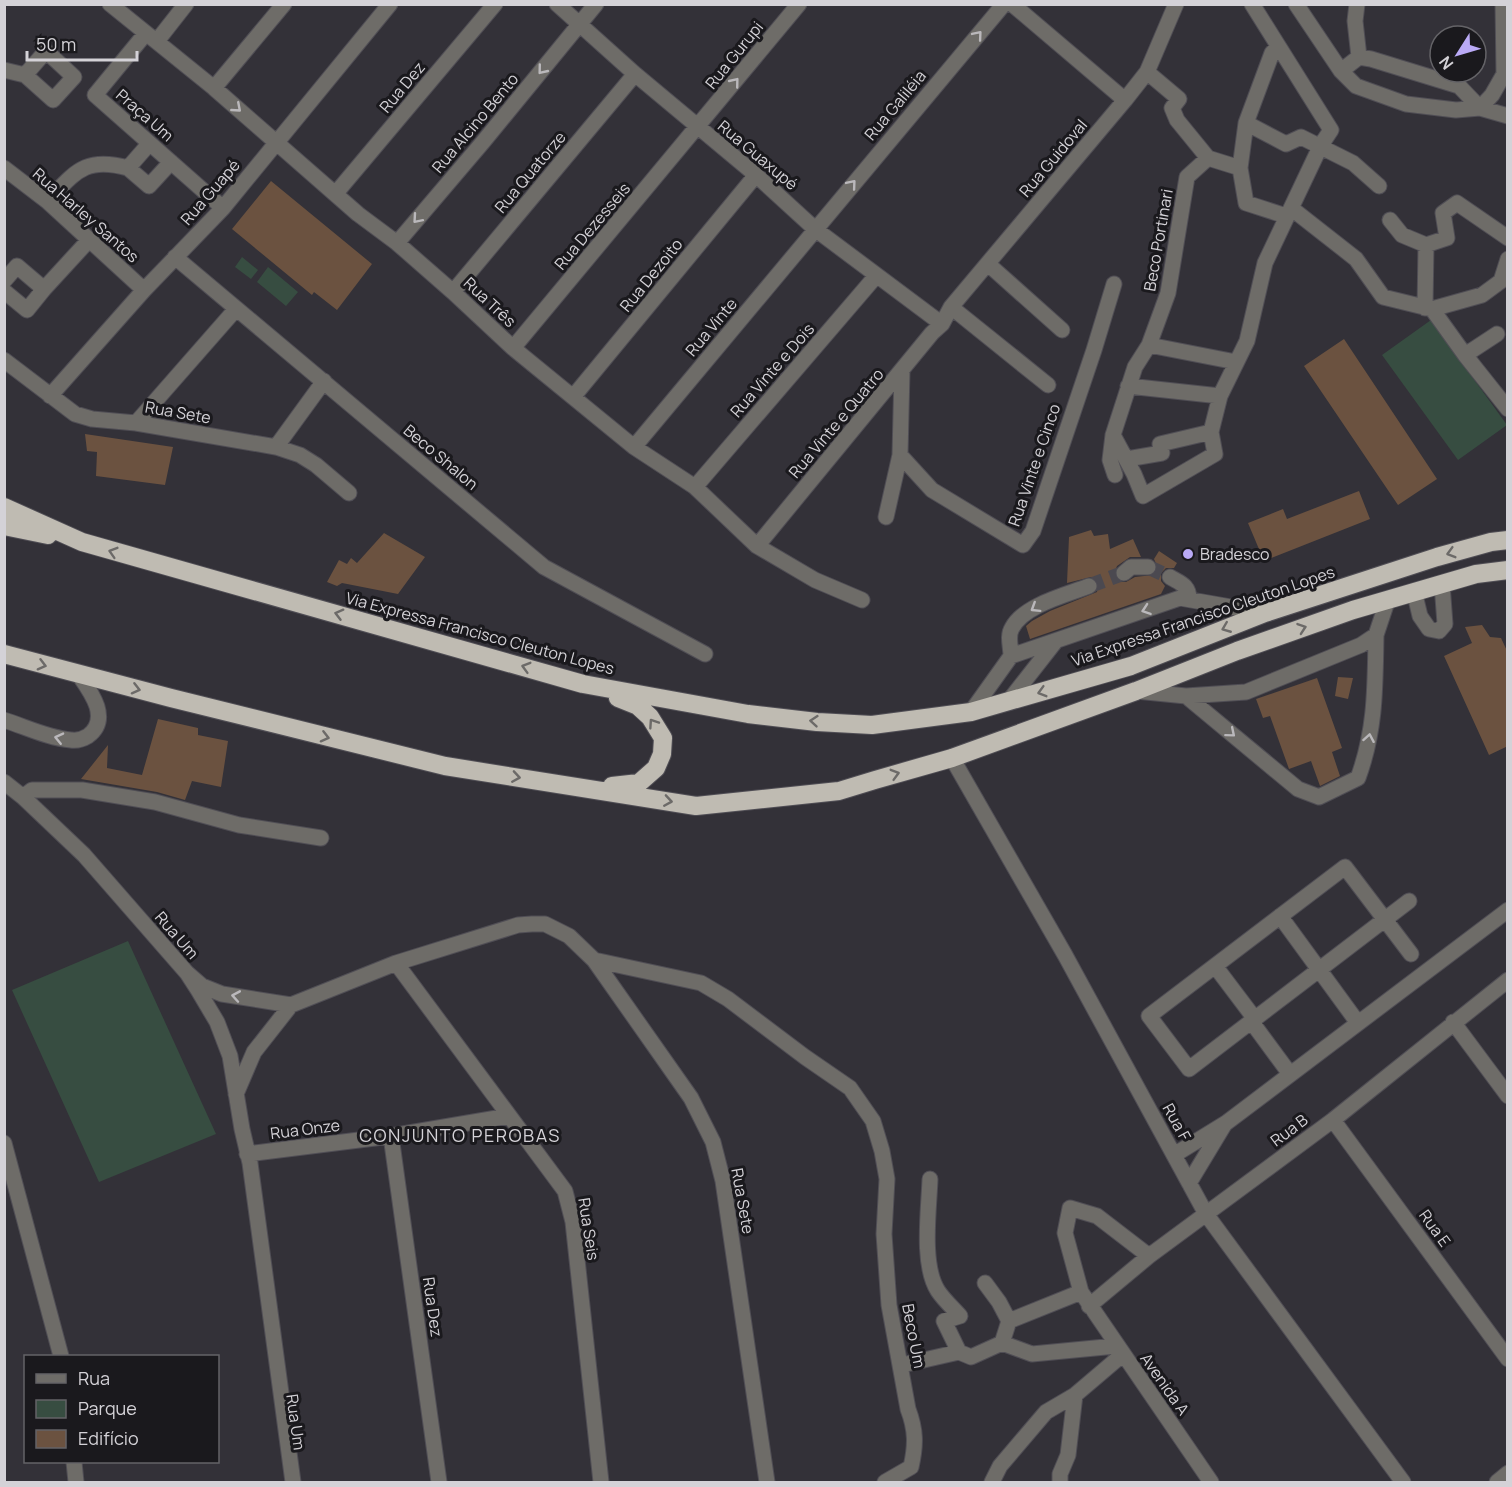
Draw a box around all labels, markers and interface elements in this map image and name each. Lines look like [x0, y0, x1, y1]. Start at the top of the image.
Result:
street label: Rua Gurupi [700, 17, 768, 93]
scale bar [27, 24, 136, 62]
north arrow [1428, 24, 1488, 84]
one-way arrow [971, 31, 982, 42]
text: 50 m [36, 32, 76, 56]
text: N [1434, 52, 1458, 74]
street label: Rua Dez [374, 57, 430, 117]
one-way arrow [539, 63, 550, 74]
street label: Rua Galiléia [859, 65, 931, 145]
street label: Rua Alcino Bento [427, 68, 523, 178]
one-way arrow [727, 78, 738, 89]
street label: Praça Um [111, 84, 179, 146]
one-way arrow [230, 101, 241, 112]
street label: Rua Guaxupé [713, 115, 803, 195]
street label: Rua Guidoval [1014, 115, 1092, 201]
street label: Rua Quatorze [489, 127, 571, 217]
street label: Rua Guapé [175, 155, 245, 229]
street label: Rua Harley Santos [28, 163, 144, 267]
street label: Rua Dezesseis [549, 178, 635, 274]
one-way arrow [845, 180, 856, 191]
street label: Beco Portinari [1138, 187, 1178, 293]
one-way arrow [414, 212, 425, 223]
street label: Rua Dezoito [615, 234, 687, 316]
street label: Rua Três [459, 272, 521, 332]
street label: Rua Vinte [680, 293, 742, 361]
street label: Rua Vinte e Dois [725, 318, 819, 422]
street label: Rua Vinte e Quatro [784, 363, 888, 483]
street label: Rua Sete [143, 395, 213, 429]
street label: Rua Vinte e Cinco [1003, 401, 1065, 529]
street label: Beco Shalon [399, 419, 483, 495]
place label: Bradesco [1200, 543, 1269, 565]
one-way arrow [1446, 546, 1457, 558]
one-way arrow [108, 547, 119, 559]
marker: Bradesco [1181, 547, 1195, 561]
street label: Via Expressa Francisco Cleuton Lopes [1068, 560, 1338, 672]
street label: Via Expressa Francisco Cleuton Lopes [343, 587, 617, 679]
one-way arrow [1031, 601, 1041, 613]
one-way arrow [1142, 602, 1152, 615]
one-way arrow [334, 609, 344, 622]
one-way arrow [1221, 621, 1232, 633]
one-way arrow [1296, 623, 1307, 636]
one-way arrow [37, 657, 47, 670]
one-way arrow [522, 662, 532, 674]
one-way arrow [131, 682, 141, 695]
one-way arrow [1037, 685, 1048, 697]
one-way arrow [809, 715, 818, 728]
one-way arrow [650, 719, 661, 730]
one-way arrow [1224, 726, 1235, 737]
one-way arrow [319, 730, 330, 742]
one-way arrow [54, 732, 64, 745]
one-way arrow [1362, 733, 1375, 743]
one-way arrow [889, 769, 900, 781]
one-way arrow [511, 770, 521, 783]
one-way arrow [664, 795, 673, 807]
street label: Rua Um [150, 906, 204, 964]
one-way arrow [231, 991, 241, 1003]
street label: Rua F [1158, 1099, 1196, 1145]
street label: Rua B [1266, 1109, 1312, 1151]
street label: Rua Onze [269, 1114, 341, 1144]
district label: CONJUNTO PEROBAS [359, 1123, 561, 1147]
street label: Rua Sete [726, 1166, 760, 1236]
street label: Rua Seis [573, 1196, 605, 1262]
street label: Rua E [1414, 1205, 1456, 1251]
street label: Rua Dez [418, 1276, 448, 1338]
street label: Beco Um [897, 1302, 931, 1370]
street label: Avenida A [1136, 1348, 1194, 1420]
legend [24, 1355, 219, 1463]
text: Rua [78, 1366, 110, 1390]
street label: Rua Um [281, 1393, 311, 1451]
text: Parque [78, 1396, 137, 1420]
text: Edifício [78, 1426, 139, 1450]

